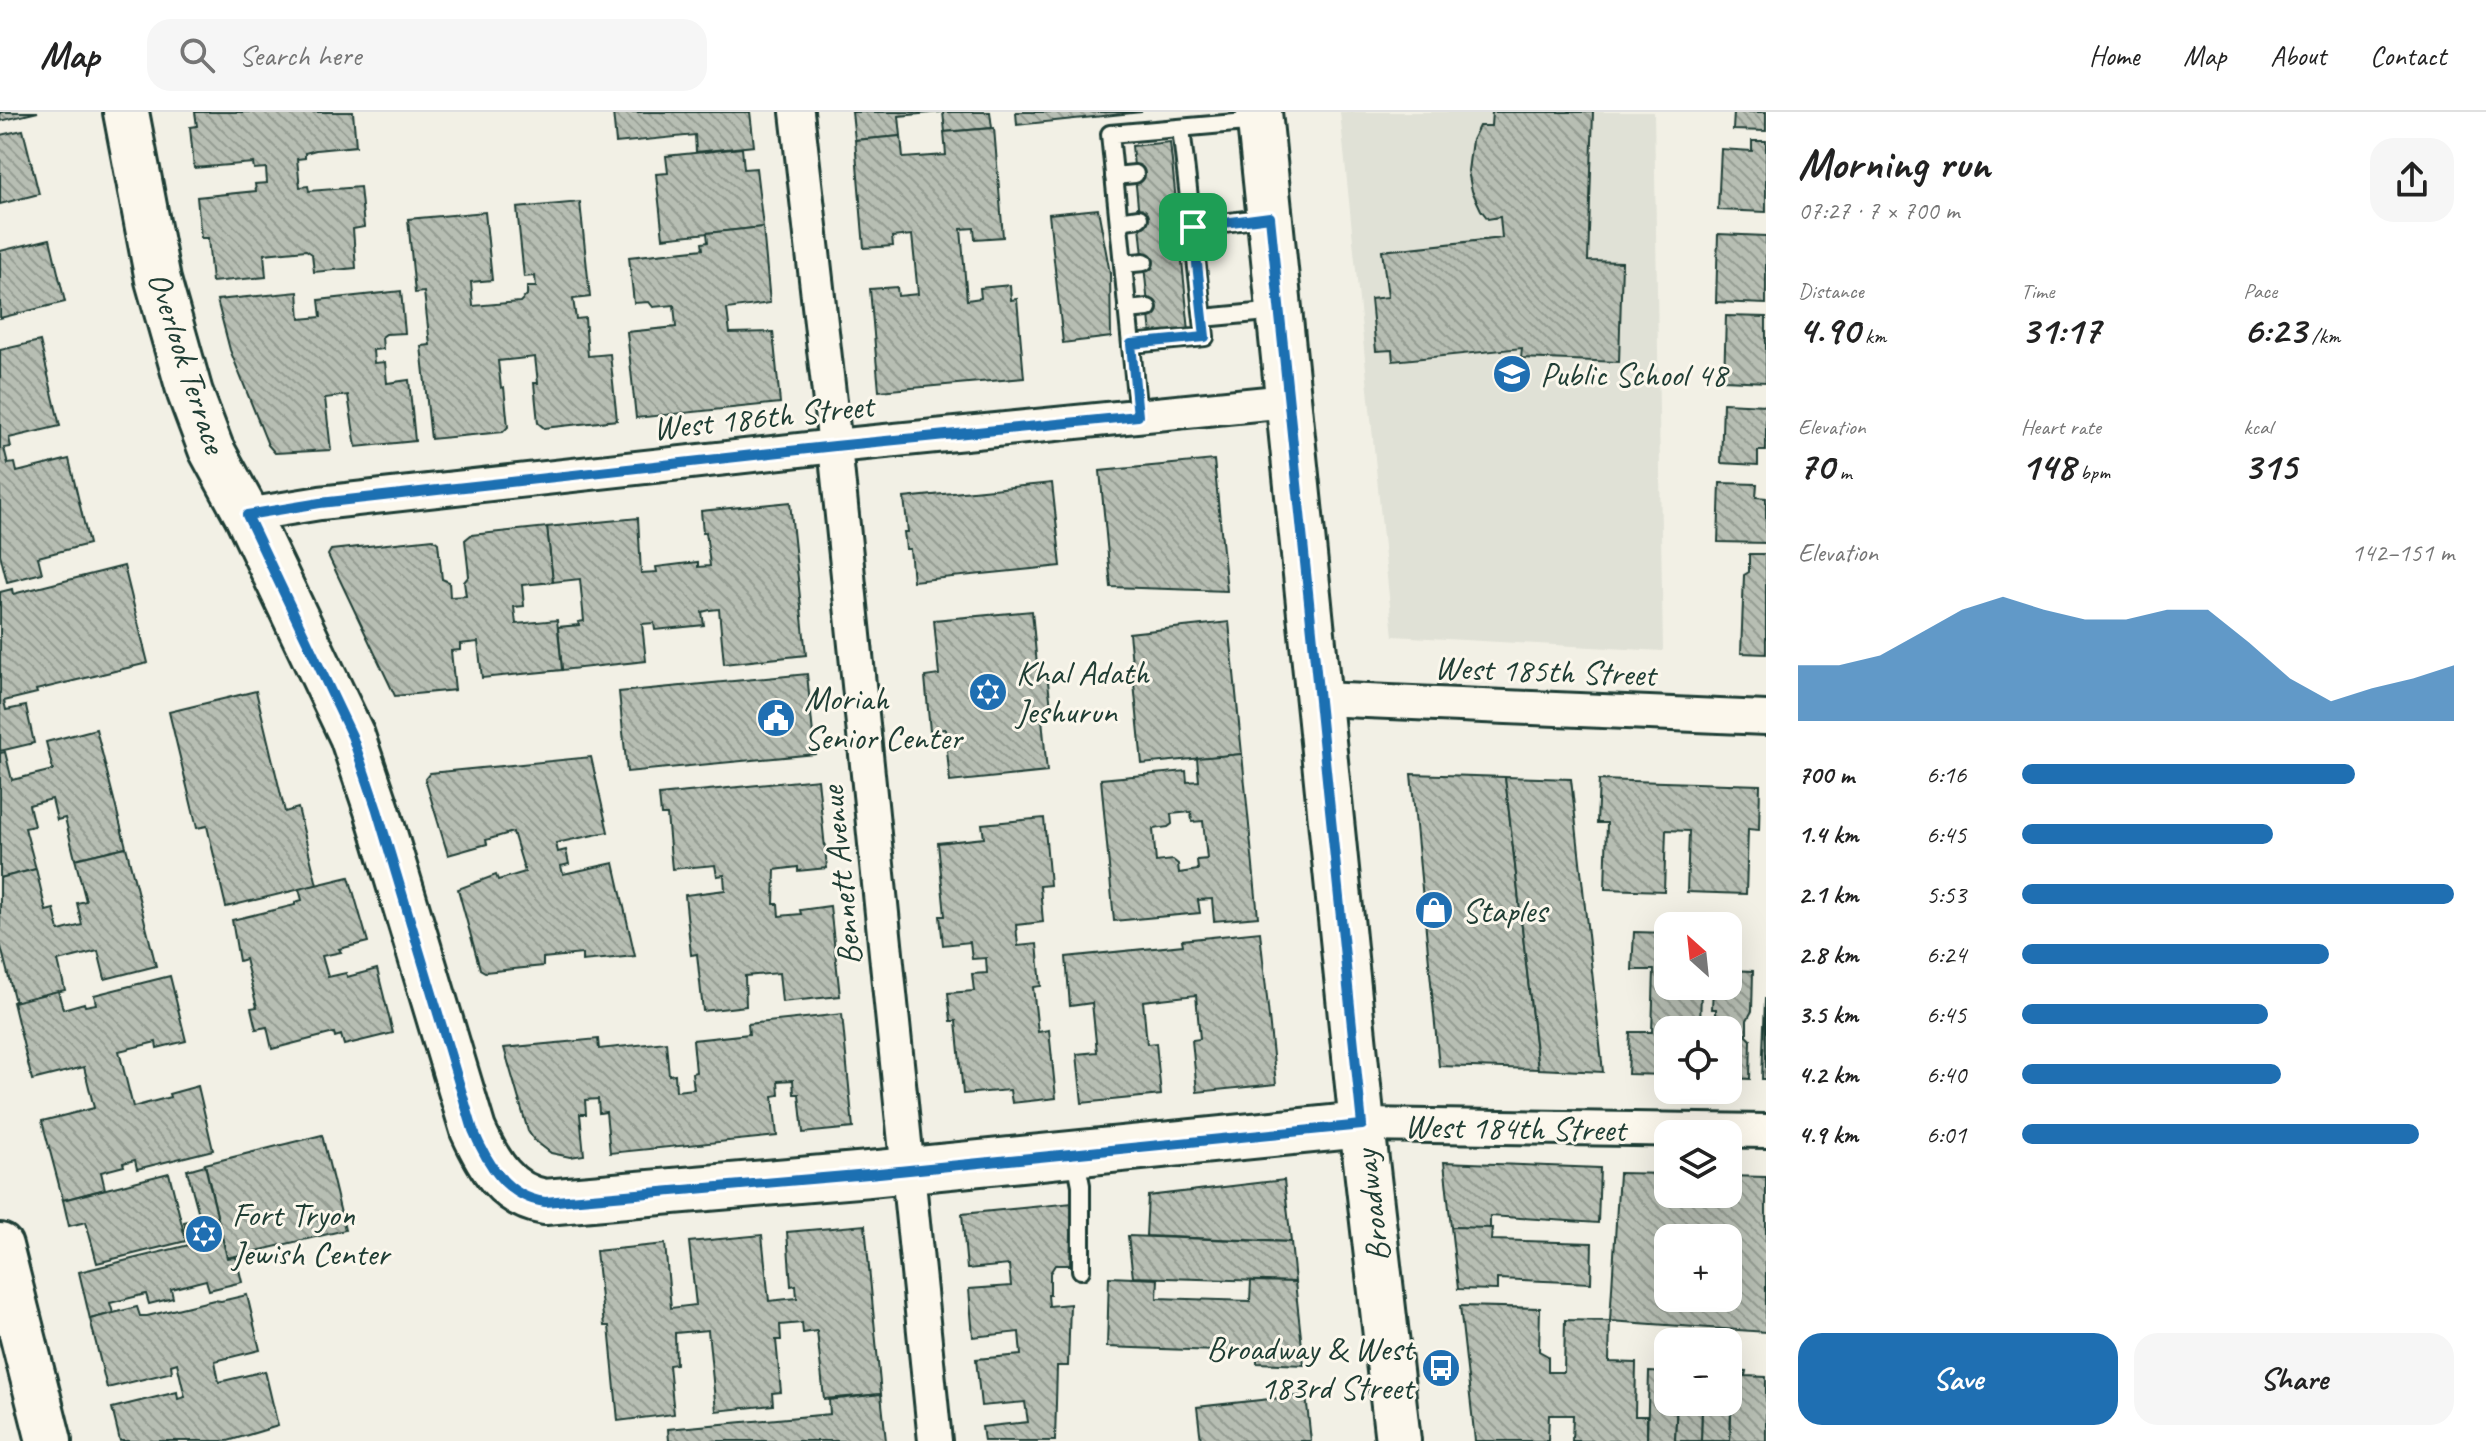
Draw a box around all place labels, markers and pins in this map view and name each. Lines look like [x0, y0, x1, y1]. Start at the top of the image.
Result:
pin [1159, 193, 1227, 261]
school or university icon: Public School 48 [1491, 353, 1533, 395]
place label: Public School 48 [1540, 353, 1730, 396]
place label: Khal Adath Jeshurun [1014, 651, 1150, 733]
synagogue icon: Khal Adath Jeshurun [967, 671, 1009, 713]
place label: Moriah Senior Center [804, 677, 965, 759]
public building icon: Moriah Senior Center [755, 697, 797, 739]
shop icon: Staples [1413, 889, 1455, 931]
place label: Staples [1462, 889, 1550, 932]
place label: Fort Tryon Jewish Center [230, 1193, 392, 1275]
synagogue icon: Fort Tryon Jewish Center [183, 1213, 225, 1255]
place label: Broadway & West 183rd Street [1207, 1327, 1417, 1409]
bus stop icon: Broadway & West 183rd Street [1420, 1347, 1462, 1389]

